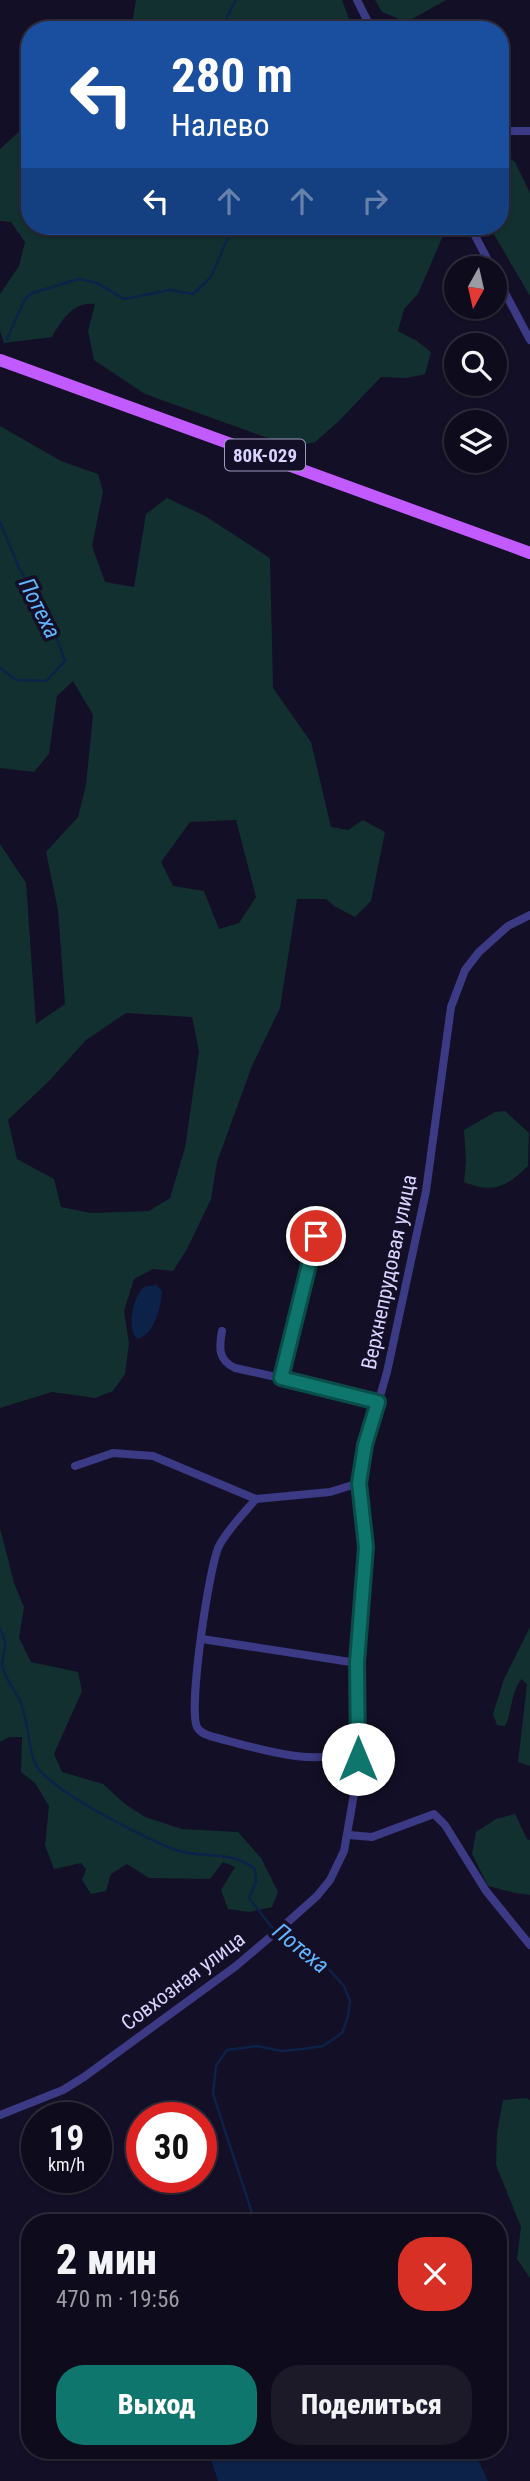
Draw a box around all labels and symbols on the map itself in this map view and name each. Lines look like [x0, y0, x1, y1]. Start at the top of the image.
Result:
north arrow [444, 256, 508, 318]
road number: 80К-029 [225, 440, 305, 470]
water label: Потеха [13, 573, 66, 643]
street label: Верхнепрудовая улица [357, 1172, 421, 1372]
pin [286, 1206, 346, 1266]
position arrow [321, 1722, 395, 1796]
water label: Потеха [267, 1918, 334, 1979]
street label: Совхозная улица [116, 1927, 250, 2035]
speed limit sign: 30 [126, 2102, 217, 2193]

